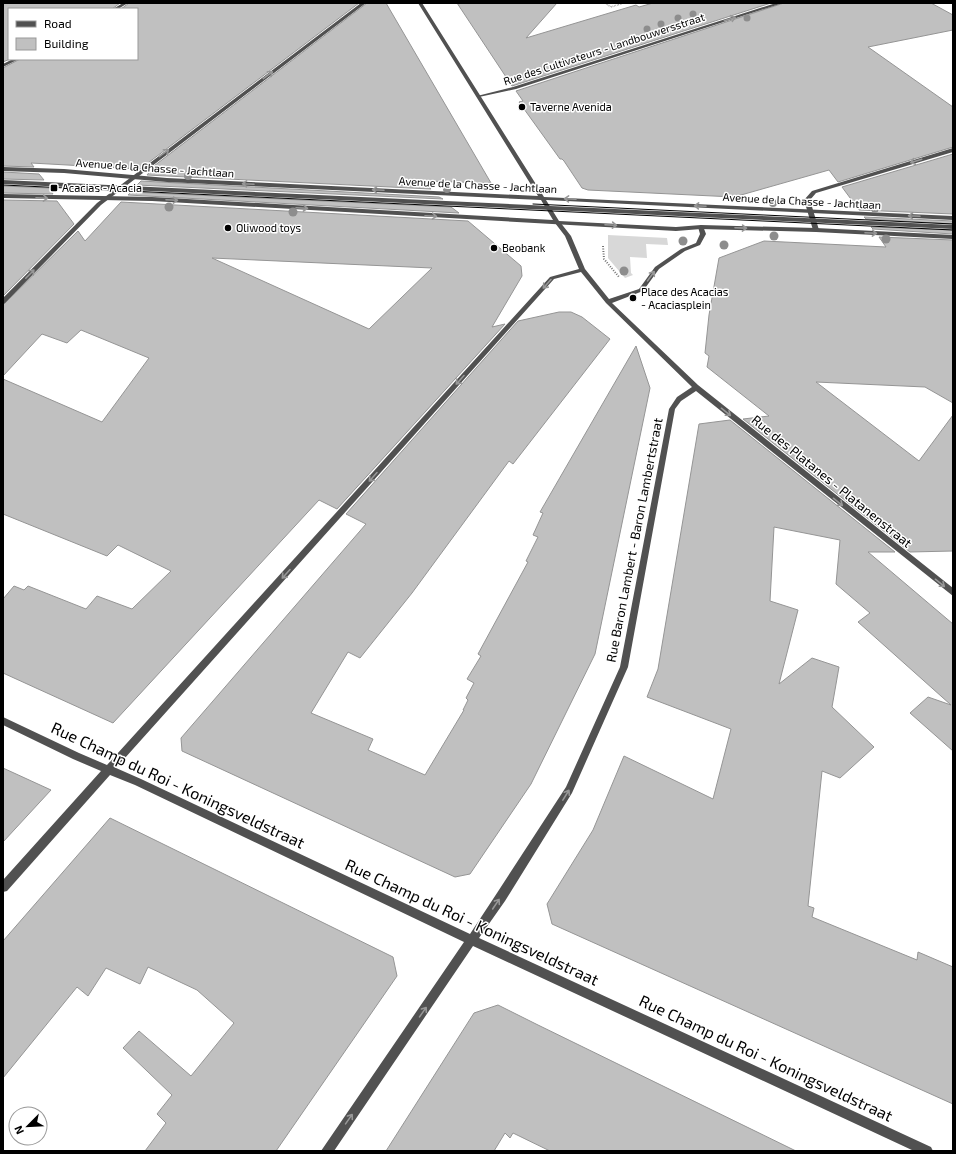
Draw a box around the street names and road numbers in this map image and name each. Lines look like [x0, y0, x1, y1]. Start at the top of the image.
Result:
street label: Rue des Cultivateurs - Landbouwersstraat [502, 10, 706, 87]
street label: Avenue de la Chasse - Jachtlaan [75, 155, 235, 180]
street label: Avenue de la Chasse - Jachtlaan [398, 174, 558, 195]
street label: Avenue de la Chasse - Jachtlaan [722, 190, 882, 211]
street label: Rue des Platanes - Platanenstraat [749, 411, 915, 551]
street label: Rue Baron Lambert - Baron Lambertstraat [602, 416, 666, 664]
street label: Rue Champ du Roi - Koningsveldstraat [48, 717, 308, 852]
street label: Rue Champ du Roi - Koningsveldstraat [342, 854, 602, 989]
street label: Rue Champ du Roi - Koningsveldstraat [636, 990, 896, 1125]

